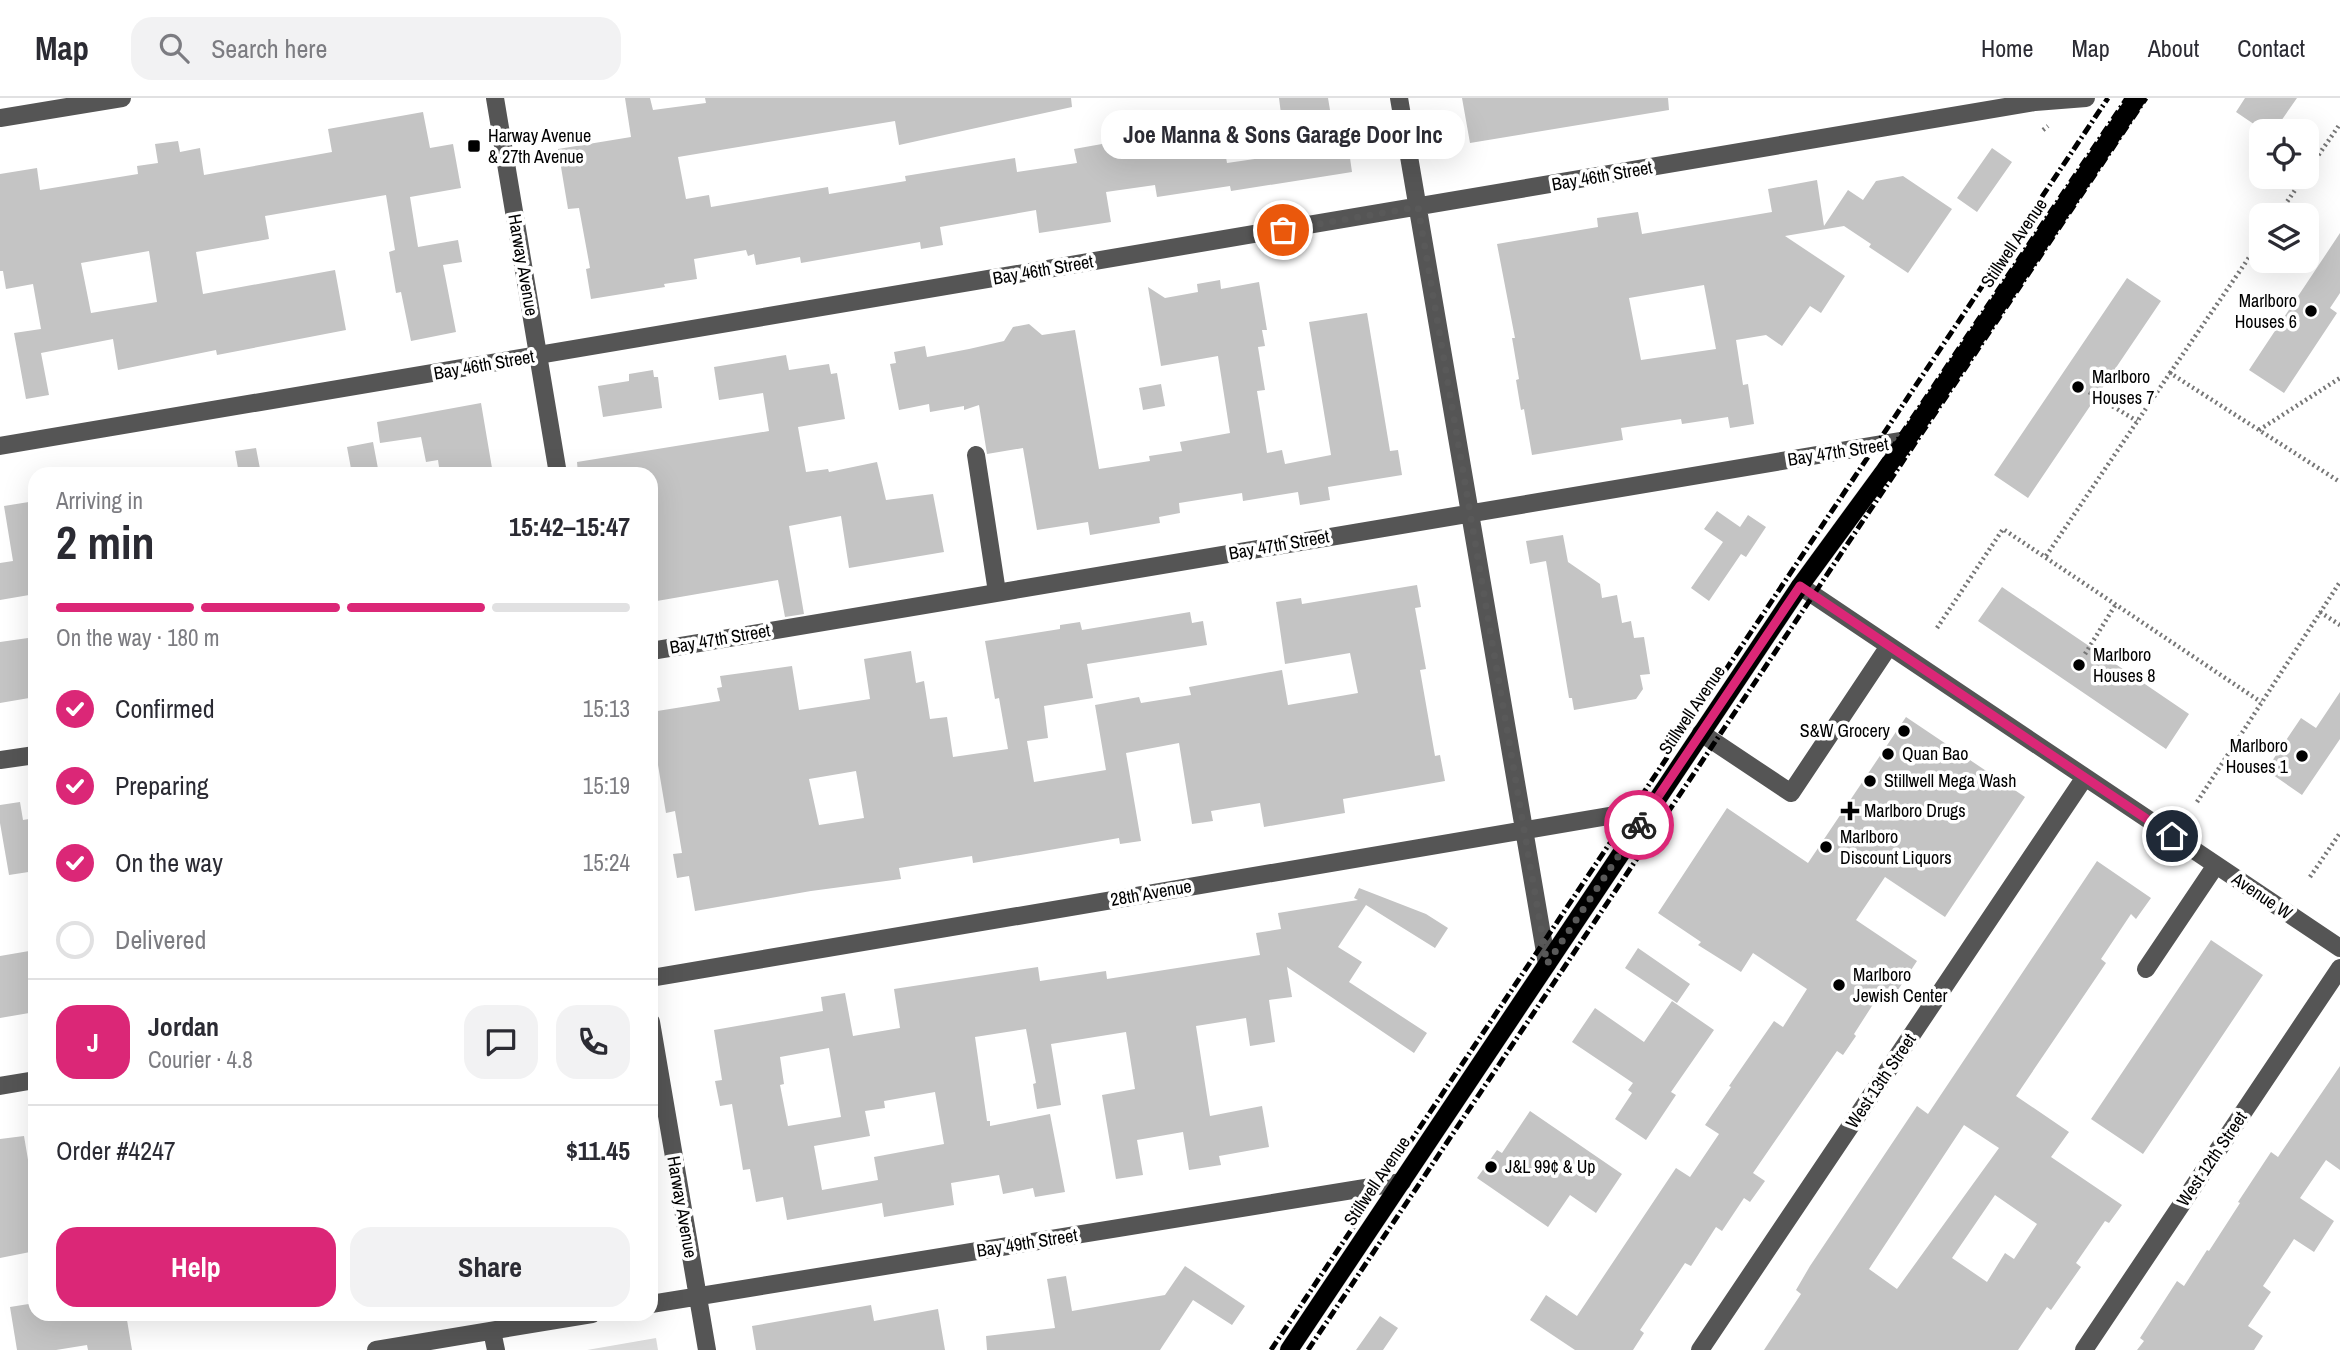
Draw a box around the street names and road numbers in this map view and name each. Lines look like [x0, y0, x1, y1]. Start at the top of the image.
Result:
street label: Bay 46th Street [1550, 154, 1654, 197]
street label: Stillwell Avenue [1974, 193, 2053, 292]
street label: Harway Avenue [502, 212, 545, 318]
street label: Bay 46th Street [991, 248, 1095, 291]
street label: Bay 46th Street [432, 343, 536, 386]
street label: Bay 47th Street [1786, 431, 1890, 472]
street label: Bay 47th Street [1227, 523, 1331, 566]
street label: Bay 47th Street [668, 617, 772, 660]
street label: Stillwell Avenue [1652, 660, 1731, 759]
street label: Avenue W [2226, 866, 2297, 925]
street label: 28th Avenue [1108, 873, 1193, 912]
street label: West 13th Street [1840, 1028, 1922, 1133]
street label: West 12th Street [2171, 1106, 2253, 1211]
street label: Stillwell Avenue [1337, 1131, 1416, 1230]
street label: Harway Avenue [661, 1154, 704, 1260]
street label: Bay 49th Street [975, 1222, 1079, 1263]

